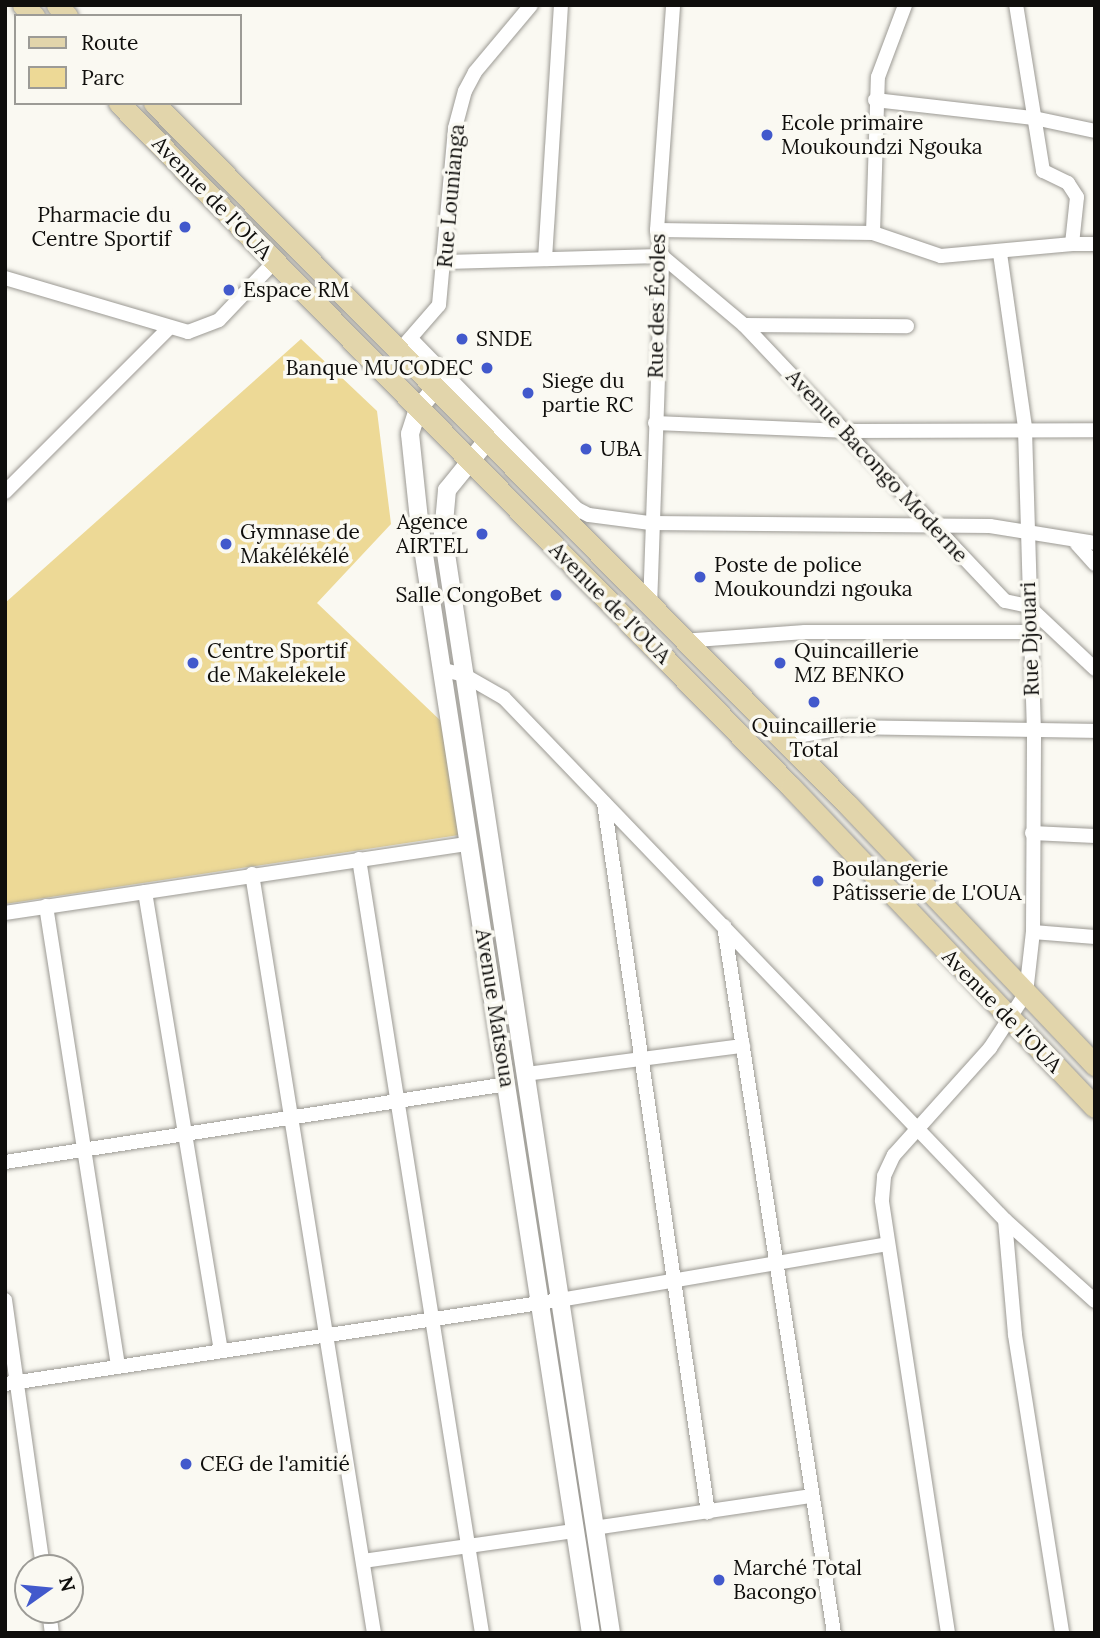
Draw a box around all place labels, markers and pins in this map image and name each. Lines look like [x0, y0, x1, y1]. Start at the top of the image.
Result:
place label: Ecole primaire Moukoundzi Ngouka [781, 110, 983, 160]
marker: Ecole primaire Moukoundzi Ngouka [759, 127, 775, 143]
place label: Pharmacie du Centre Sportif [31, 202, 171, 252]
marker: Pharmacie du Centre Sportif [177, 219, 193, 235]
place label: Espace RM [243, 277, 350, 303]
marker: Espace RM [221, 282, 237, 298]
place label: SNDE [476, 326, 532, 352]
marker: SNDE [454, 331, 470, 347]
place label: Banque MUCODEC [286, 355, 473, 381]
marker: Banque MUCODEC [479, 360, 495, 376]
place label: Siege du partie RC [542, 368, 633, 418]
marker: Siege du partie RC [520, 385, 536, 401]
place label: UBA [600, 436, 641, 462]
marker: UBA [578, 441, 594, 457]
place label: Agence AIRTEL [396, 509, 468, 559]
place label: Gymnase de Makélékélé [240, 519, 360, 569]
marker: Agence AIRTEL [474, 526, 490, 542]
marker: Gymnase de Makélékélé [218, 536, 234, 552]
place label: Poste de police Moukoundzi ngouka [714, 552, 913, 602]
marker: Poste de police Moukoundzi ngouka [692, 569, 708, 585]
place label: Salle CongoBet [396, 582, 542, 608]
marker: Salle CongoBet [548, 587, 564, 603]
place label: Centre Sportif de Makelekele [207, 638, 347, 688]
place label: Quincaillerie MZ BENKO [794, 638, 919, 688]
marker: Centre Sportif de Makelekele [185, 655, 201, 671]
marker: Quincaillerie MZ BENKO [772, 655, 788, 671]
marker: Quincaillerie Total [806, 694, 822, 710]
place label: Quincaillerie Total [752, 713, 876, 763]
place label: Boulangerie Pâtisserie de L'OUA [832, 856, 1021, 906]
marker: Boulangerie Pâtisserie de L'OUA [810, 873, 826, 889]
place label: CEG de l'amitié [200, 1451, 350, 1477]
marker: CEG de l'amitié [178, 1456, 194, 1472]
place label: Marché Total Bacongo [733, 1555, 862, 1605]
marker: Marché Total Bacongo [711, 1572, 727, 1588]

